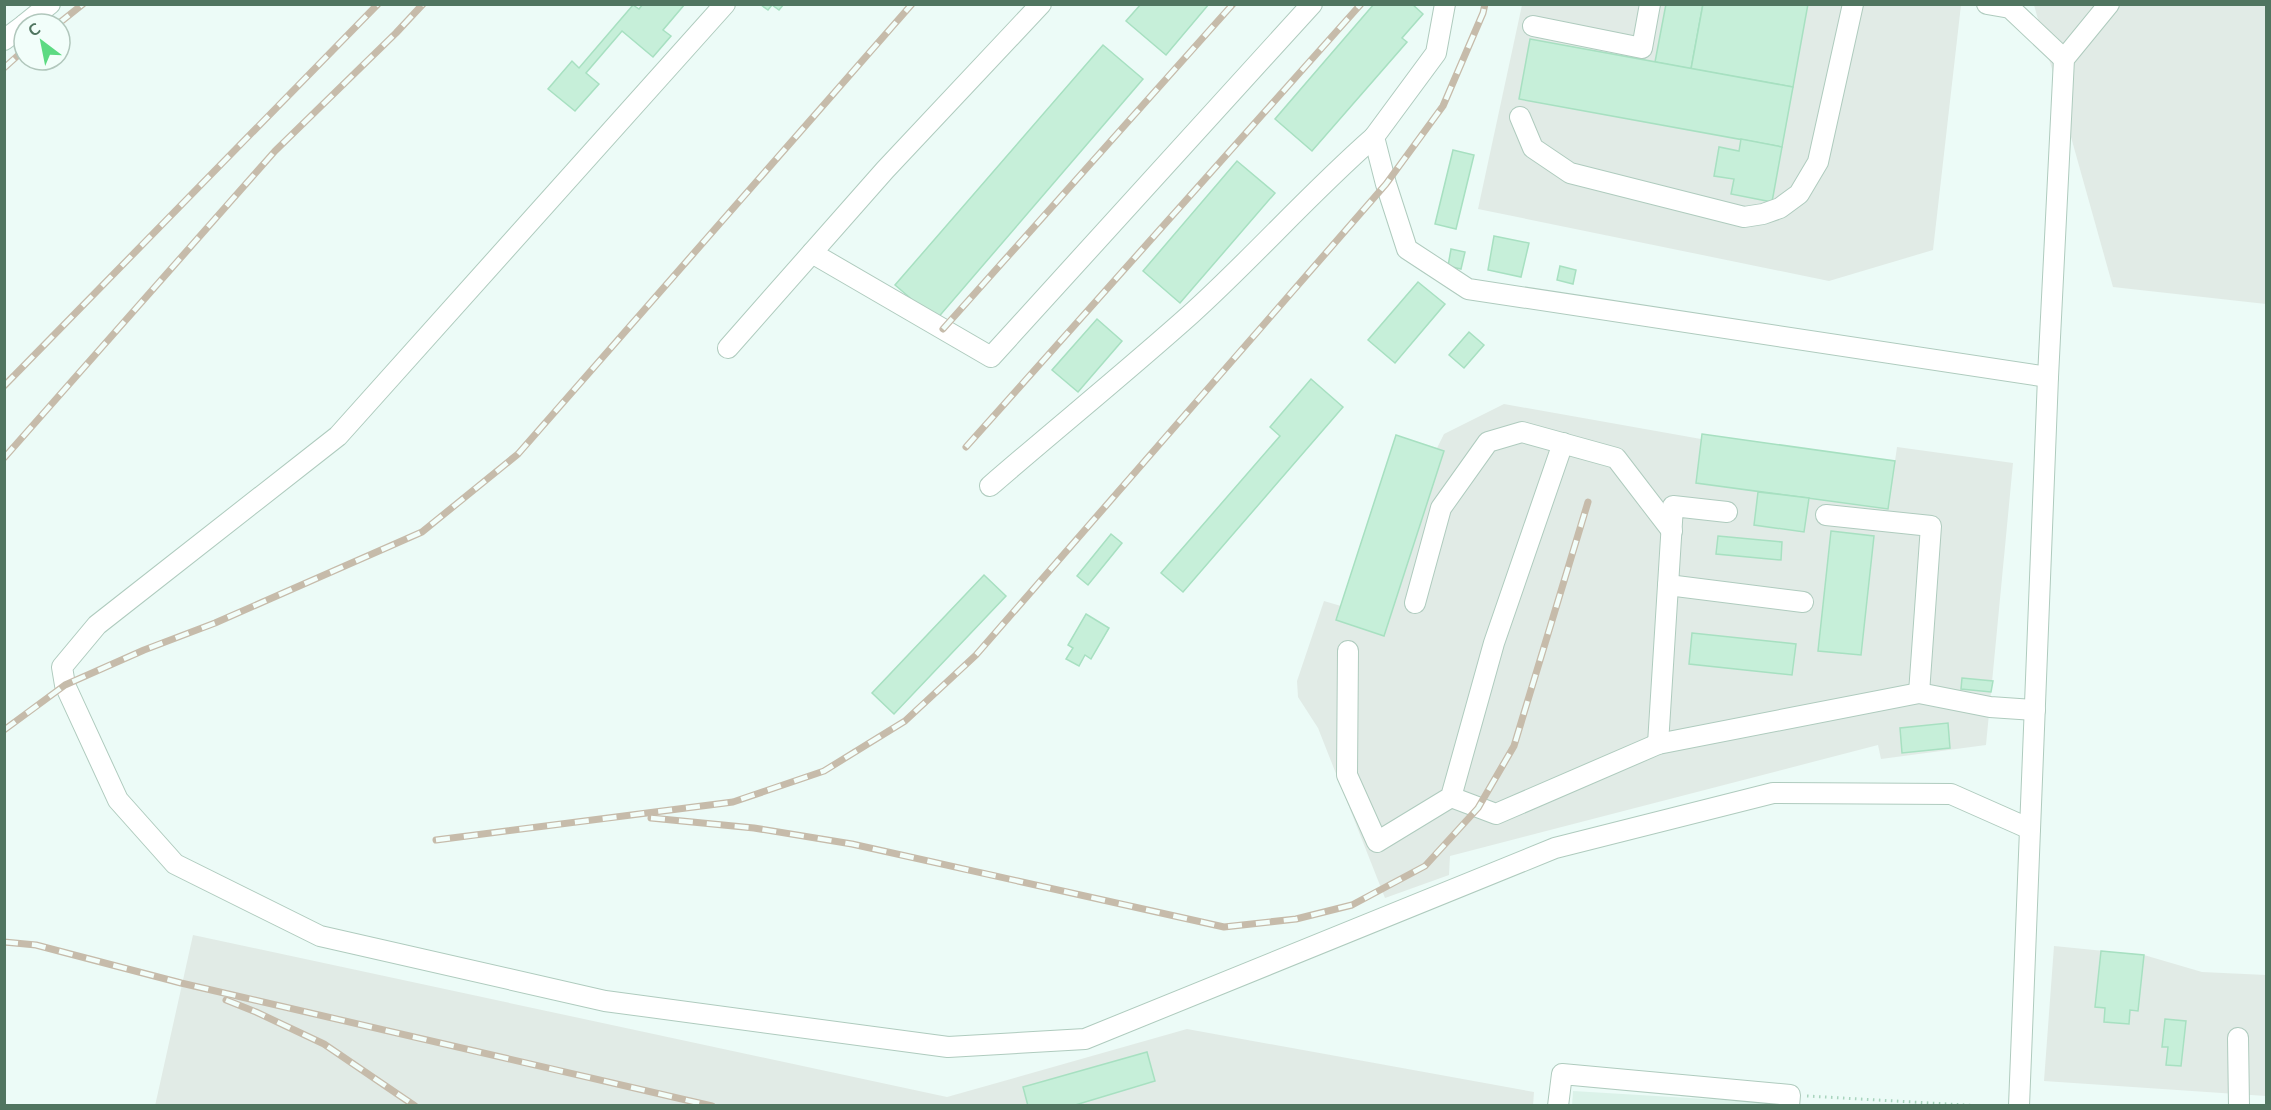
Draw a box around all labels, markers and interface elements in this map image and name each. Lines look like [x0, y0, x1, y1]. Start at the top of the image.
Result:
north arrow [12, 12, 72, 72]
text: С [24, 18, 45, 42]

